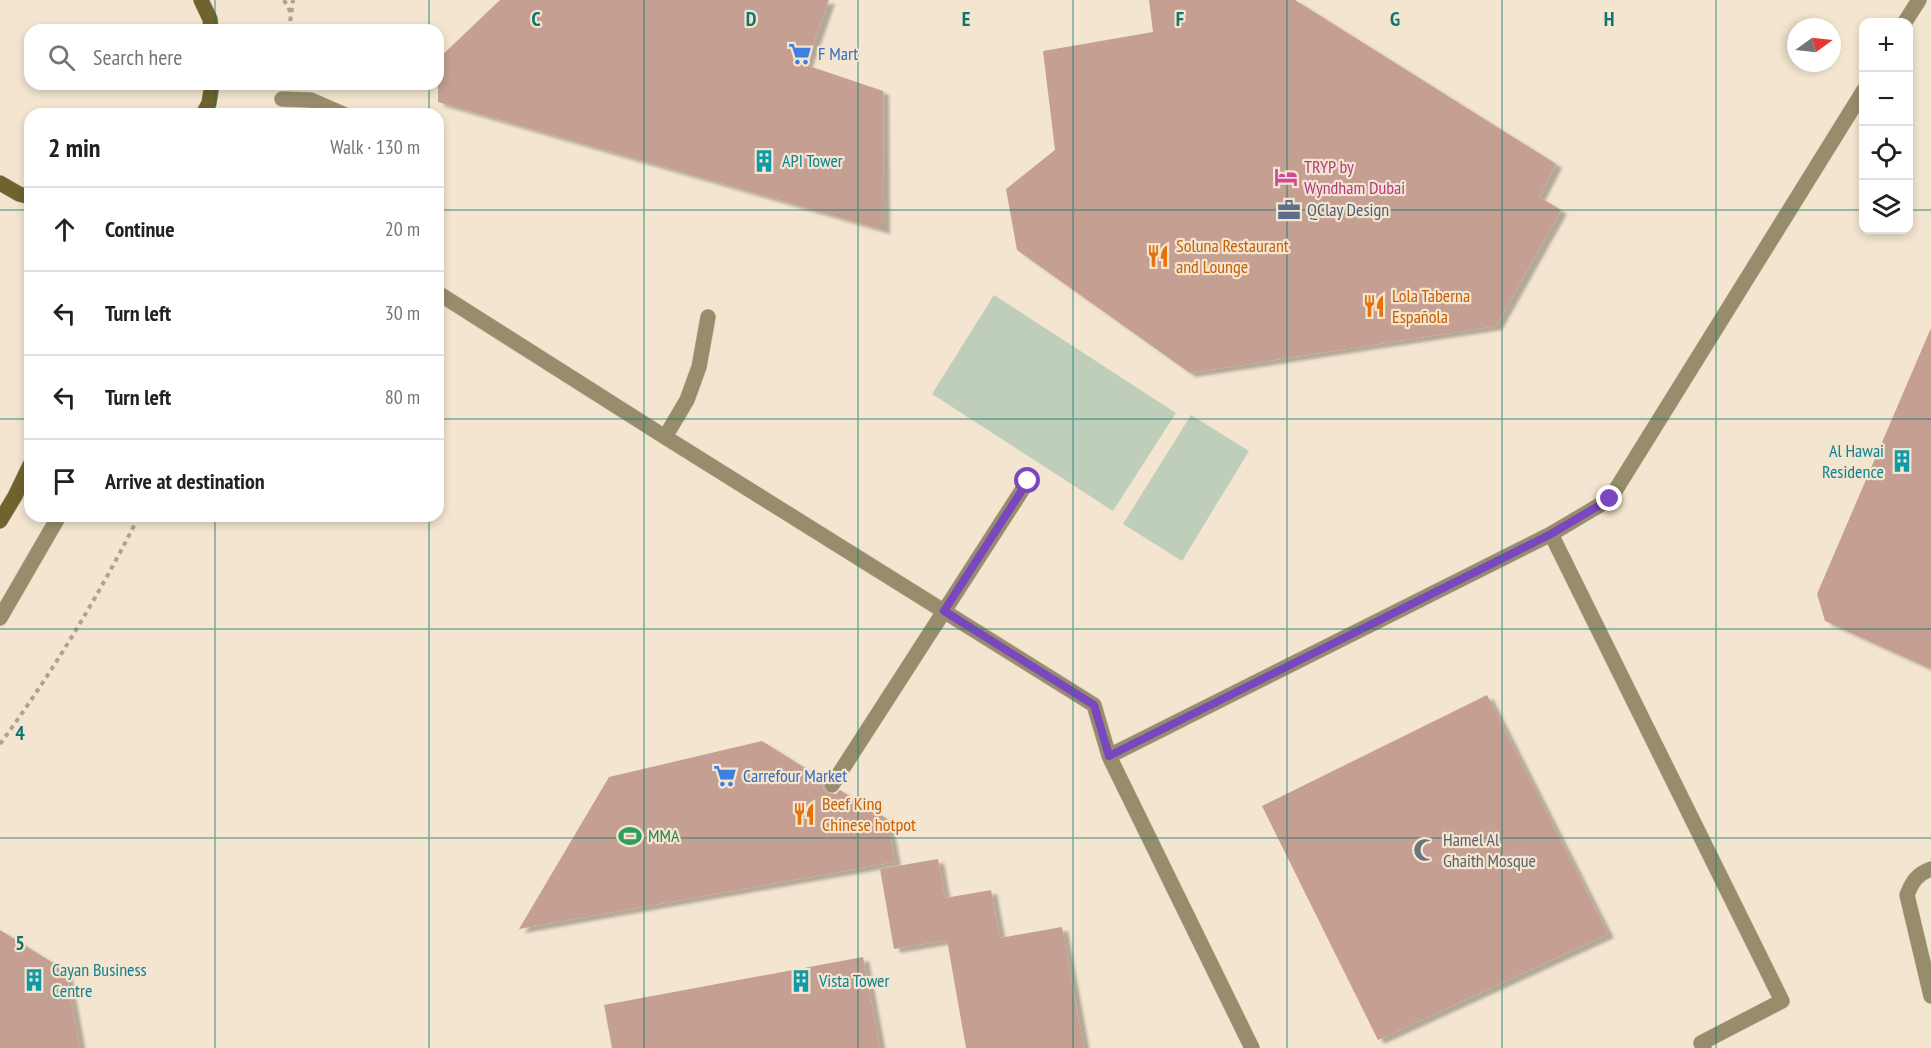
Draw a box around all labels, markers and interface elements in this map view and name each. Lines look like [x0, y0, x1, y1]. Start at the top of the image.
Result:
text: C [531, 6, 541, 32]
text: D [746, 6, 757, 32]
text: E [962, 6, 970, 32]
text: F [1176, 6, 1184, 32]
text: G [1390, 6, 1400, 32]
text: H [1604, 6, 1614, 32]
north arrow [1787, 18, 1841, 72]
map controls [1859, 18, 1913, 234]
button: + [1859, 18, 1913, 72]
search box [24, 24, 444, 90]
icon: search [45, 41, 78, 74]
supermarket icon: F Mart [787, 41, 813, 67]
place label: F Mart [818, 42, 858, 65]
text: Search here [93, 43, 182, 71]
button: − [1859, 72, 1913, 126]
button: locate [1859, 126, 1913, 180]
text: 2 min [48, 131, 101, 164]
text: Walk · 130 m [330, 134, 420, 160]
building icon: API Tower [751, 148, 777, 174]
place label: API Tower [782, 149, 843, 172]
place label: TRYP by Wyndham Dubai [1304, 155, 1405, 199]
hotel icon: TRYP by Wyndham Dubai [1273, 164, 1299, 190]
button: layers [1859, 180, 1913, 234]
office icon: QClay Design [1276, 197, 1302, 223]
place label: QClay Design [1307, 198, 1389, 221]
icon: ahead [48, 213, 81, 246]
text: Continue [105, 215, 175, 243]
text: 20 m [385, 216, 420, 242]
place label: Soluna Restaurant and Lounge [1176, 234, 1289, 278]
restaurant icon: Soluna Restaurant and Lounge [1145, 243, 1171, 269]
place label: Lola Taberna Española [1392, 284, 1470, 328]
restaurant icon: Lola Taberna Española [1361, 293, 1387, 319]
icon: left [48, 297, 81, 330]
text: Turn left [105, 299, 171, 327]
text: 30 m [385, 300, 420, 326]
icon: left [48, 381, 81, 414]
text: Turn left [105, 383, 171, 411]
text: 80 m [385, 384, 420, 410]
place label: Al Hawai Residence [1822, 439, 1884, 483]
building icon: Al Hawai Residence [1889, 448, 1915, 474]
icon: arrive [48, 465, 81, 498]
text: Arrive at destination [105, 467, 265, 495]
route start [1014, 467, 1040, 493]
route end [1596, 485, 1622, 511]
text: 4 [15, 720, 25, 746]
supermarket icon: Carrefour Market [712, 763, 738, 789]
place label: Carrefour Market [743, 764, 847, 787]
place label: Beef King Chinese hotpot [822, 792, 916, 836]
restaurant icon: Beef King Chinese hotpot [791, 801, 817, 827]
sports icon: MMA [617, 823, 643, 849]
place label: MMA [648, 824, 680, 847]
place label: Hamel Al Ghaith Mosque [1443, 828, 1536, 872]
mosque icon: Hamel Al Ghaith Mosque [1412, 837, 1438, 863]
text: 5 [15, 930, 25, 956]
place label: Cayan Business Centre [52, 958, 147, 1002]
building icon: Cayan Business Centre [21, 967, 47, 993]
building icon: Vista Tower [788, 968, 814, 994]
place label: Vista Tower [818, 969, 890, 992]

